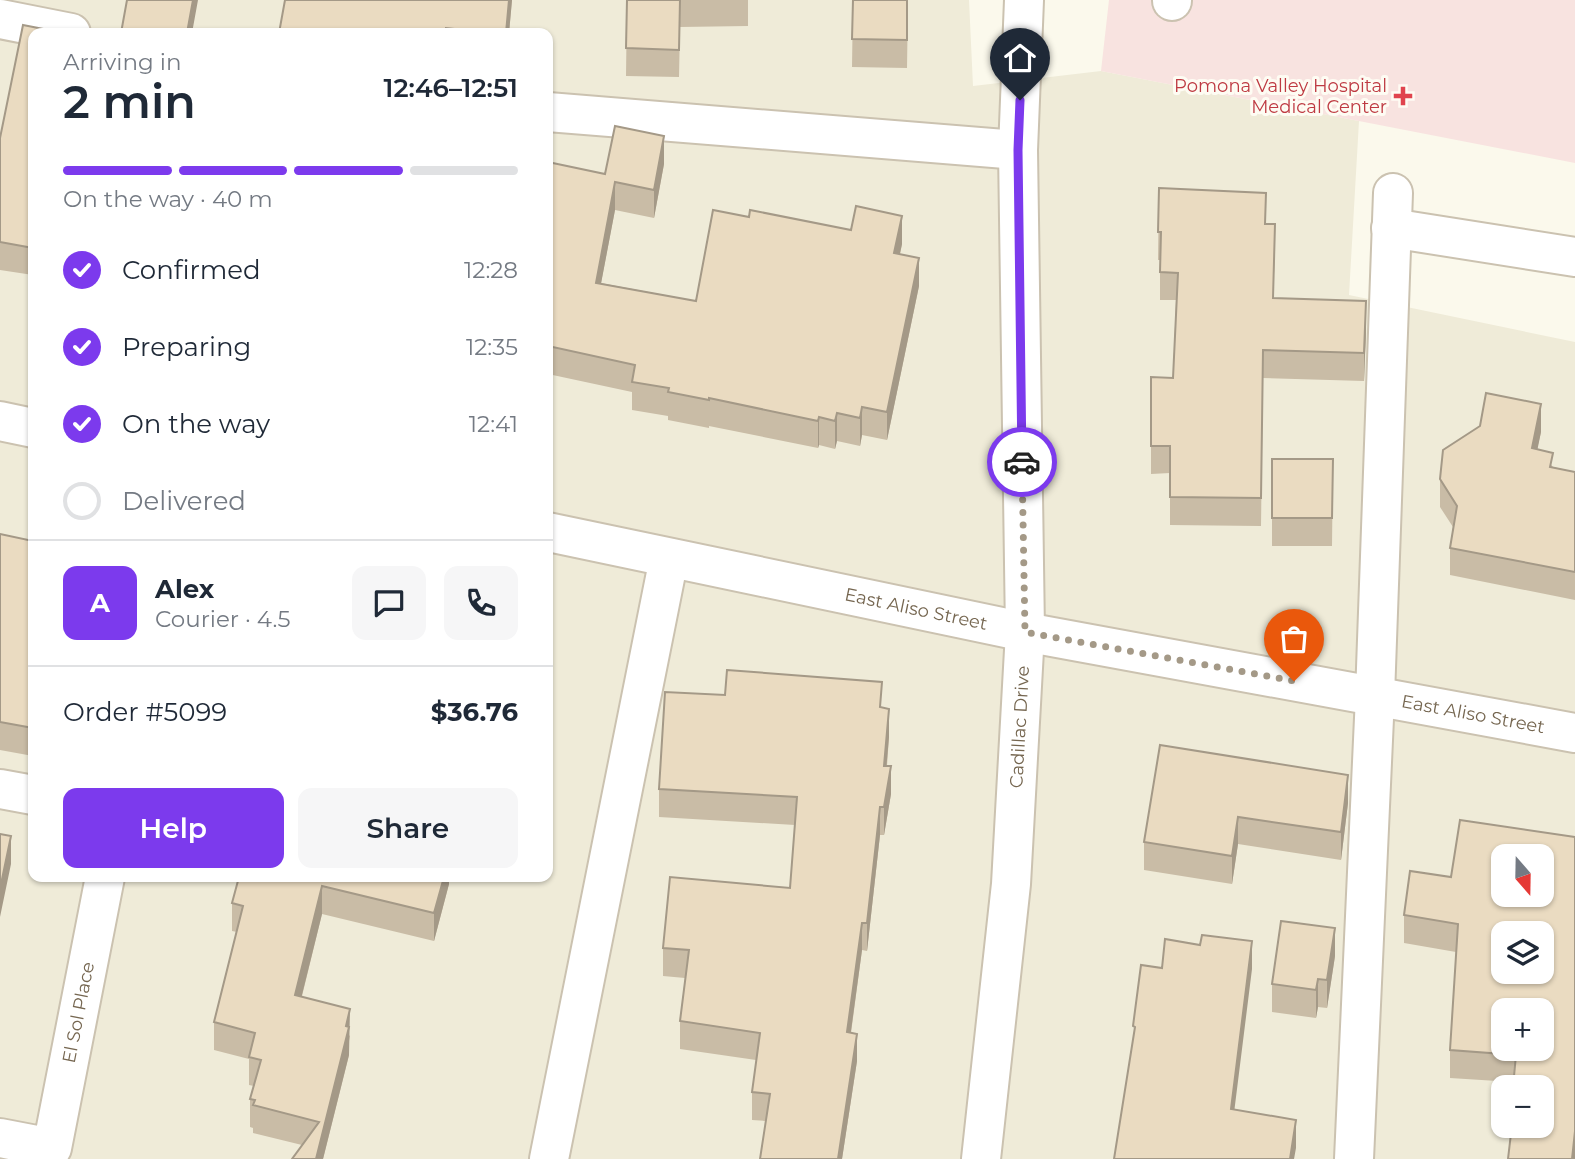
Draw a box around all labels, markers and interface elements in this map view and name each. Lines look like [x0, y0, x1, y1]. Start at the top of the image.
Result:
pin [990, 28, 1050, 100]
icon: home [1001, 39, 1039, 77]
text: Arriving in [63, 48, 182, 76]
text: 12:46–12:51 [384, 72, 518, 104]
text: 2 min [63, 73, 196, 130]
place label: Pomona Valley Hospital Medical Center [1174, 75, 1387, 118]
marker: Pomona Valley Hospital Medical Center [1393, 86, 1413, 106]
text: On the way · 40 m [63, 185, 273, 213]
icon: check [63, 251, 101, 289]
text: Confirmed [122, 254, 261, 286]
text: 12:28 [464, 256, 518, 284]
icon: check [63, 328, 101, 366]
text: Preparing [122, 331, 251, 363]
text: 12:35 [466, 333, 518, 361]
icon: check [63, 405, 101, 443]
text: On the way [122, 408, 270, 440]
text: 12:41 [469, 410, 518, 438]
courier [987, 427, 1057, 497]
icon: car [1003, 443, 1041, 481]
text: Delivered [122, 485, 246, 517]
button: chat [352, 566, 426, 640]
button: phone [444, 566, 518, 640]
text: Alex [155, 573, 214, 605]
street label: East Aliso Street [843, 583, 989, 635]
text: A [90, 587, 110, 619]
text: Courier · 4.5 [155, 605, 290, 633]
pin [1264, 609, 1324, 681]
icon: bag [1275, 620, 1313, 658]
street label: Cadillac Drive [1005, 665, 1034, 789]
street label: East Aliso Street [1400, 690, 1547, 738]
text: Order #5099 [63, 696, 227, 728]
text: $36.76 [431, 696, 518, 728]
button: Help [63, 788, 284, 868]
button: Share [298, 788, 518, 868]
north arrow [1491, 844, 1554, 906]
map controls [1491, 844, 1554, 1138]
button: layers [1491, 921, 1554, 984]
street label: El Sol Place [58, 960, 99, 1065]
button: + [1491, 998, 1554, 1061]
button: − [1491, 1075, 1554, 1138]

